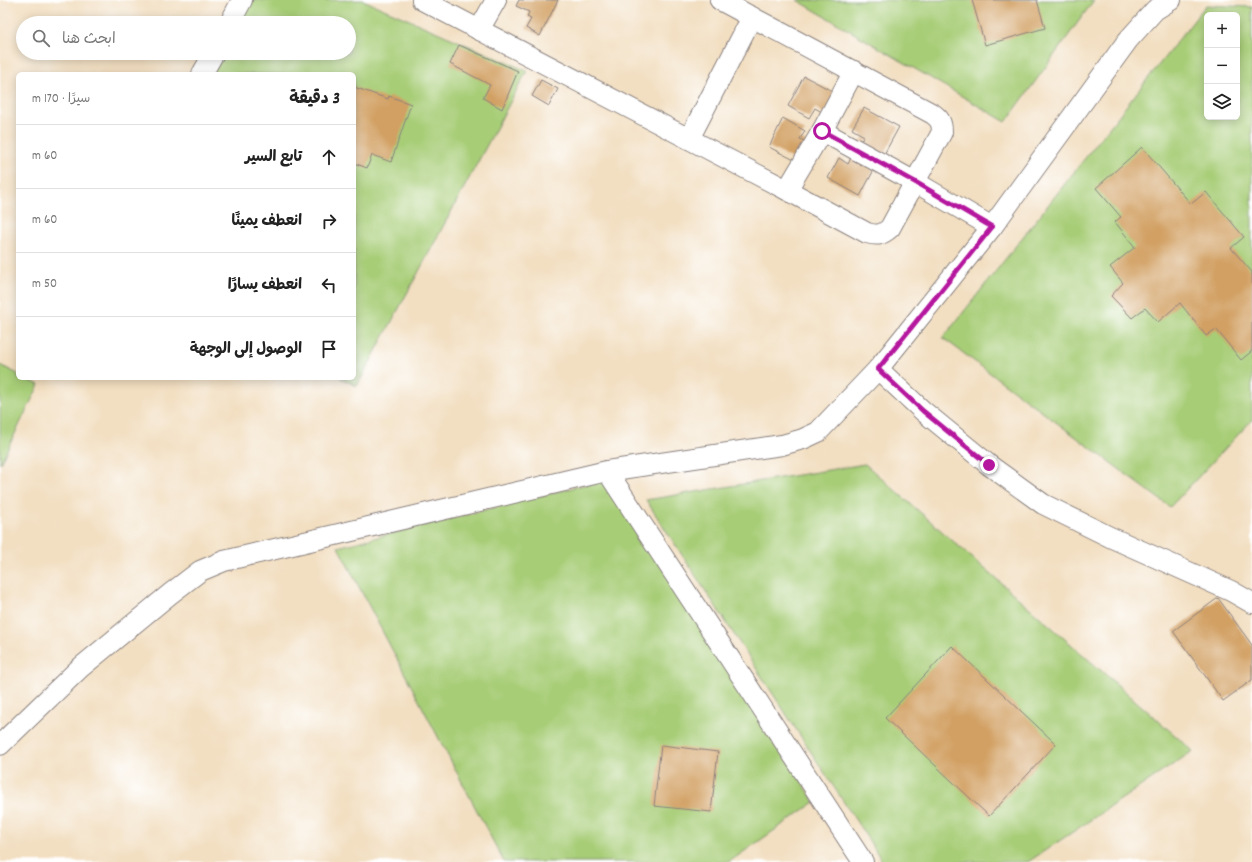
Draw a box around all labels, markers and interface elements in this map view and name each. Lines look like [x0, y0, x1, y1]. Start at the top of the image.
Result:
map controls [1204, 12, 1240, 120]
button: + [1204, 12, 1240, 48]
search box [16, 16, 356, 60]
icon: search [30, 27, 52, 49]
text: ابحث هنا [62, 29, 116, 51]
button: − [1204, 48, 1240, 84]
button: layers [1204, 84, 1240, 120]
text: 3 دقيقة [289, 88, 340, 112]
text: سيرًا · 170 m [32, 90, 90, 109]
route start [813, 122, 831, 140]
icon: ahead [318, 146, 340, 168]
text: 60 m [32, 147, 57, 166]
text: تابع السير [245, 147, 302, 169]
icon: right [318, 210, 340, 232]
text: 60 m [32, 211, 57, 230]
text: انعطف يمينًا [232, 211, 302, 233]
icon: left [318, 274, 340, 296]
text: 50 m [32, 275, 57, 294]
text: انعطف يسارًا [228, 275, 302, 297]
icon: arrive [318, 338, 340, 360]
text: الوصول إلى الوجهة [190, 339, 302, 361]
route end [980, 456, 998, 474]

